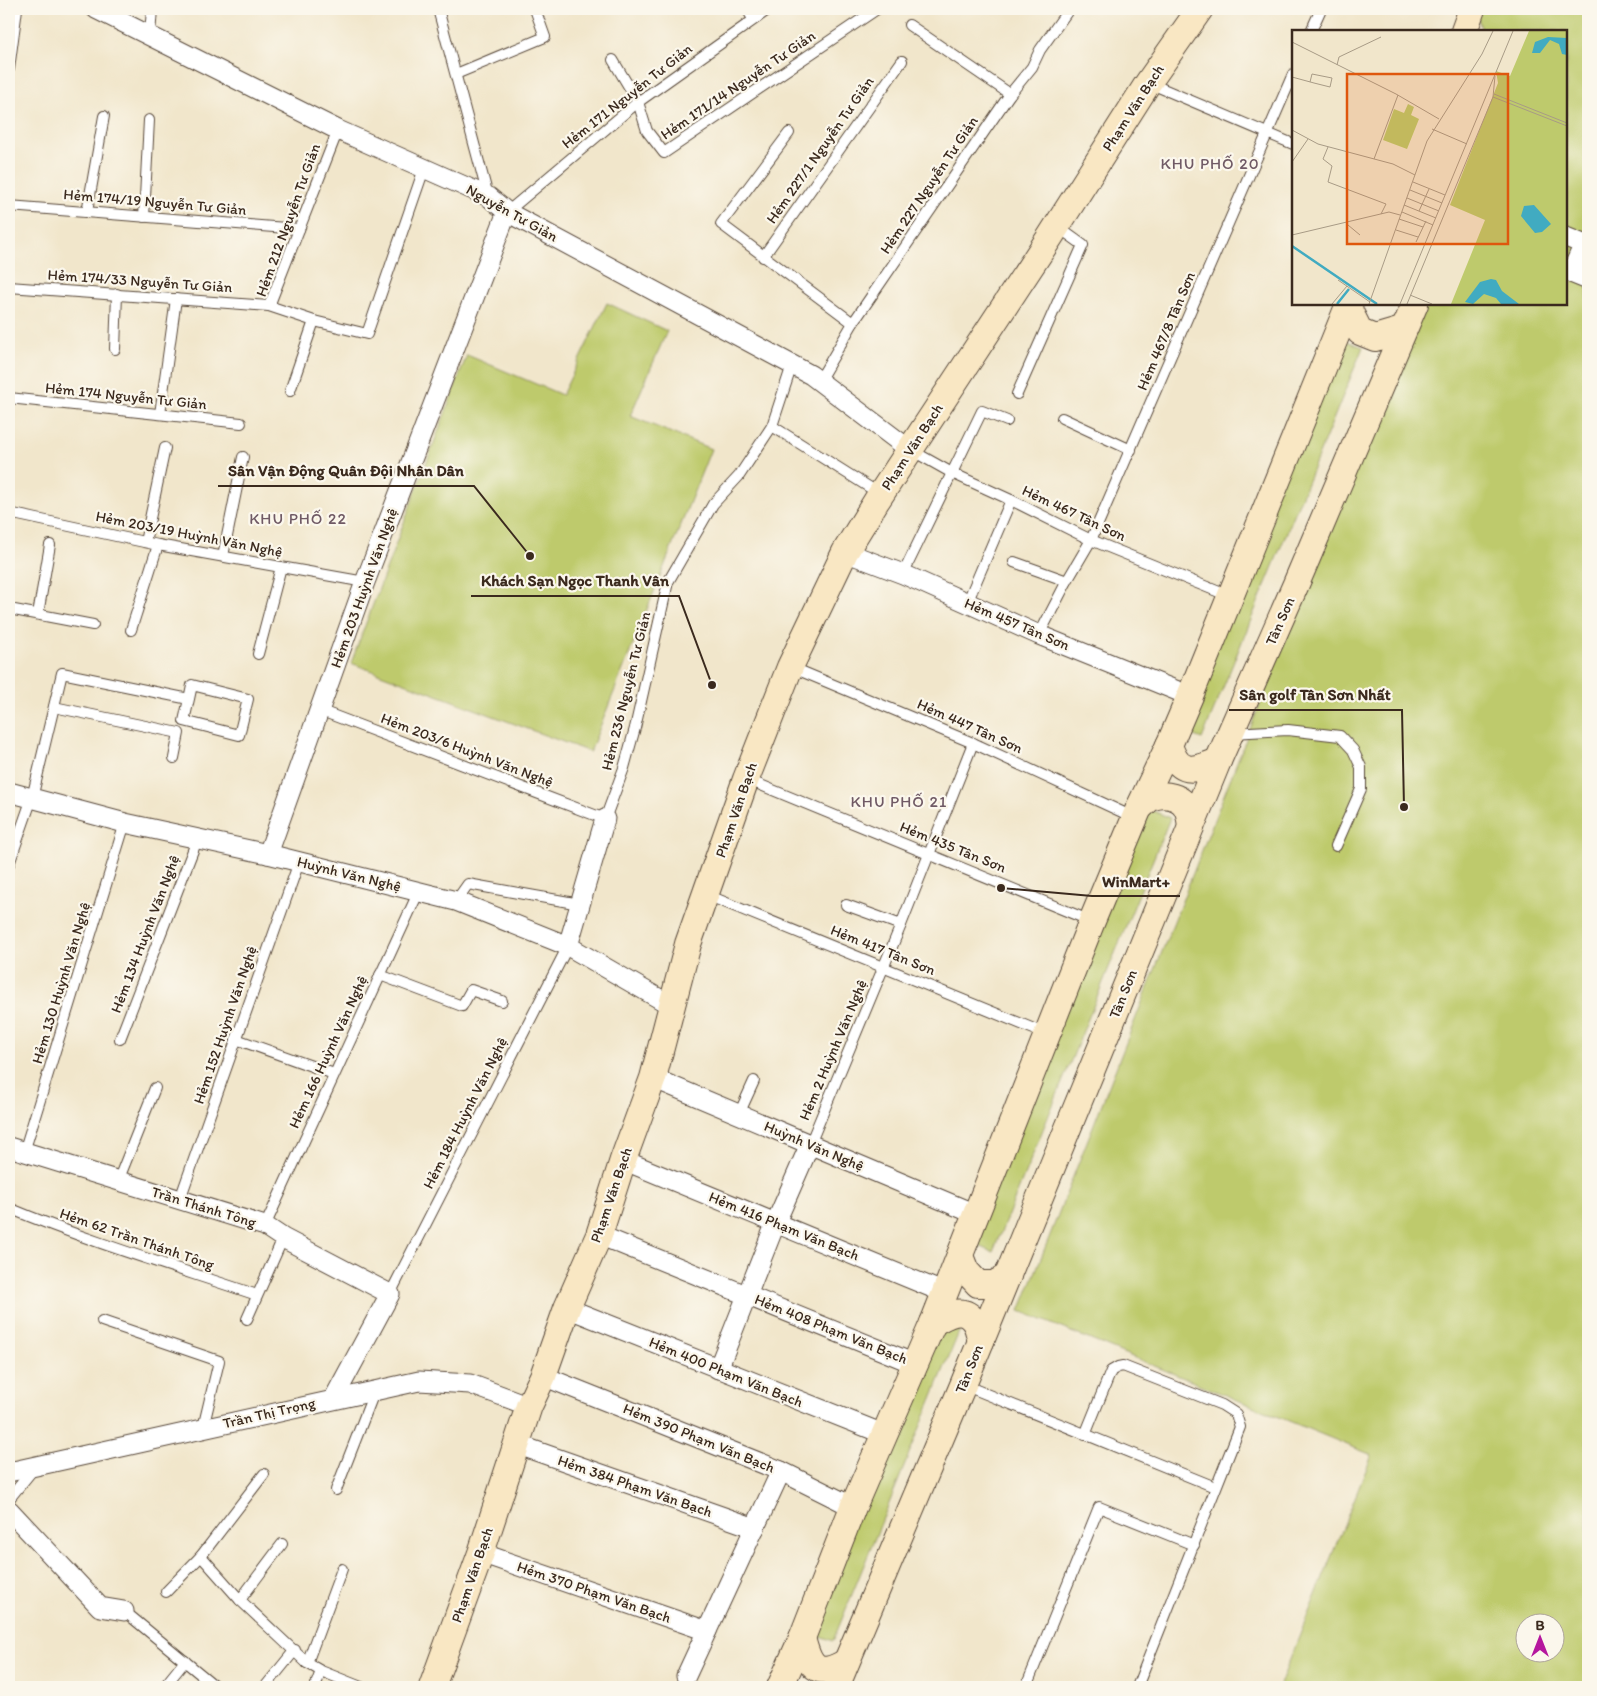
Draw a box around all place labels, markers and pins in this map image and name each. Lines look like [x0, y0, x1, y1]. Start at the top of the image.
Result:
callout: Sân Vận Động Quân Đội Nhân Dân [218, 455, 474, 486]
callout: Khách Sạn Ngọc Thanh Vân [471, 565, 679, 596]
callout: Sân golf Tân Sơn Nhất [1229, 679, 1402, 710]
callout: WinMart+ [1092, 865, 1180, 896]

